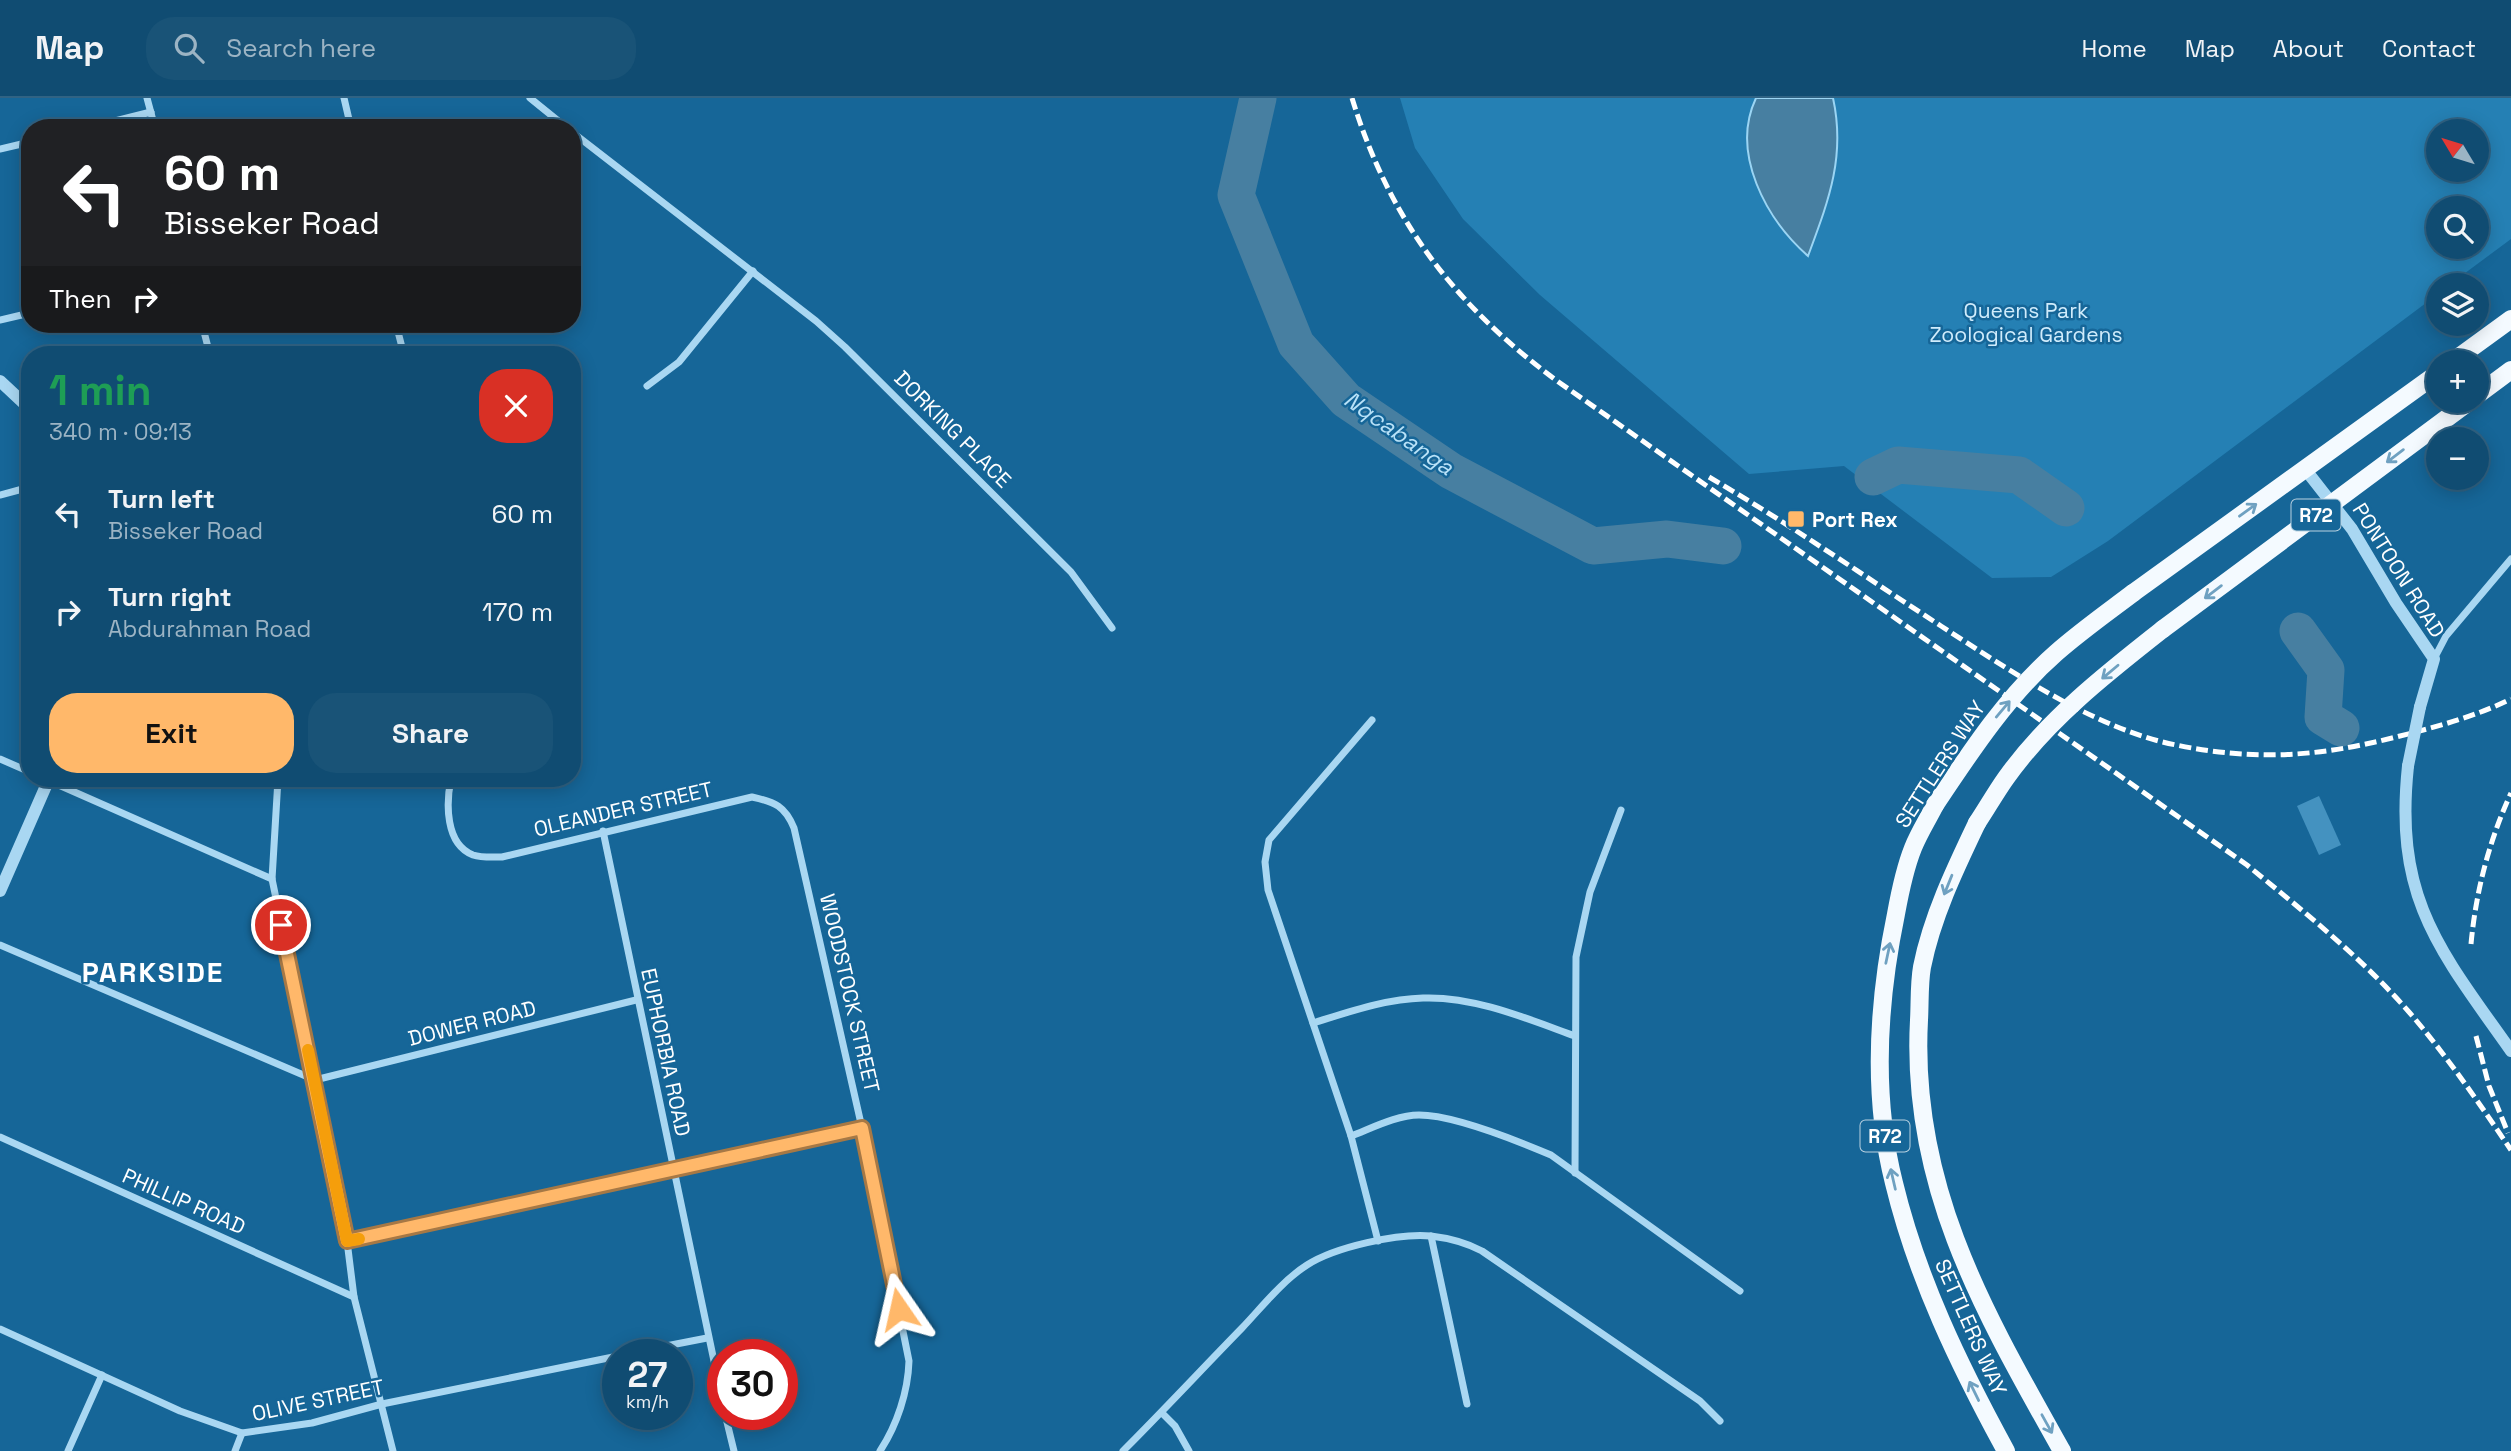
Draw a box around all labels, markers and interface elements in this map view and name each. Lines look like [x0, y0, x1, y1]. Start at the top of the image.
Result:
search box [146, 17, 636, 80]
text: Map [35, 27, 104, 69]
icon: search [170, 29, 208, 67]
text: Search here [226, 31, 376, 65]
text: Home [2081, 33, 2147, 64]
text: Map [2185, 33, 2235, 64]
text: About [2273, 33, 2344, 64]
text: Contact [2382, 33, 2476, 64]
north arrow [2426, 119, 2488, 182]
map controls [2426, 119, 2489, 490]
text: 60 m [164, 142, 280, 204]
icon: left [49, 147, 140, 238]
button: search [2426, 196, 2489, 259]
text: Bisseker Road [164, 203, 380, 243]
button: layers [2426, 273, 2489, 336]
icon: right [126, 280, 164, 318]
text: Then [49, 282, 112, 316]
park label: Queens Park Zoological Gardens [1929, 297, 2123, 348]
button: + [2426, 350, 2489, 413]
text: 1 min [49, 364, 152, 417]
street label: DORKING PLACE [889, 365, 1017, 493]
button: close [479, 369, 553, 443]
water label: Nqcabanga [1338, 384, 1460, 482]
text: 340 m · 09:13 [49, 417, 192, 447]
button: − [2426, 427, 2489, 490]
one-way arrow [2386, 448, 2405, 463]
text: Turn left [108, 482, 215, 516]
icon: left [49, 495, 87, 533]
text: 60 m [491, 497, 553, 531]
street label: PONTOON ROAD [2347, 498, 2451, 642]
road number: R72 [2292, 500, 2340, 530]
one-way arrow [2238, 503, 2257, 517]
place label: Port Rex [1812, 506, 1898, 533]
marker: Port Rex [1786, 509, 1806, 529]
text: Bisseker Road [108, 516, 263, 546]
text: Turn right [108, 580, 232, 614]
one-way arrow [2204, 585, 2223, 599]
icon: right [49, 593, 87, 631]
text: 170 m [482, 595, 553, 629]
text: Abdurahman Road [108, 614, 311, 644]
one-way arrow [2101, 664, 2119, 680]
button: Exit [49, 693, 294, 773]
button: Share [308, 693, 553, 773]
street label: SETTLERS WAY [1889, 695, 1991, 833]
one-way arrow [1995, 701, 2010, 719]
street label: OLEANDER STREET [531, 775, 715, 843]
one-way arrow [1941, 874, 1954, 896]
street label: WOODSTOCK STREET [814, 891, 886, 1095]
pin [251, 895, 311, 955]
icon: arrive [262, 906, 300, 944]
one-way arrow [1881, 942, 1895, 965]
district label: PARKSIDE [82, 954, 224, 990]
street label: EUPHORBIA ROAD [635, 966, 697, 1138]
street label: DOWER ROAD [405, 994, 539, 1052]
road number: R72 [1860, 1120, 1910, 1152]
street label: PHILLIP ROAD [118, 1162, 250, 1240]
one-way arrow [1886, 1168, 1899, 1191]
street label: SETTLERS WAY [1929, 1255, 2013, 1399]
position arrow [862, 1272, 936, 1346]
speed limit sign: 30 [707, 1339, 798, 1430]
text: 27 [628, 1353, 667, 1397]
street label: OLIVE STREET [249, 1373, 387, 1427]
one-way arrow [1966, 1381, 1980, 1402]
text: km/h [626, 1390, 669, 1413]
one-way arrow [2040, 1414, 2054, 1434]

